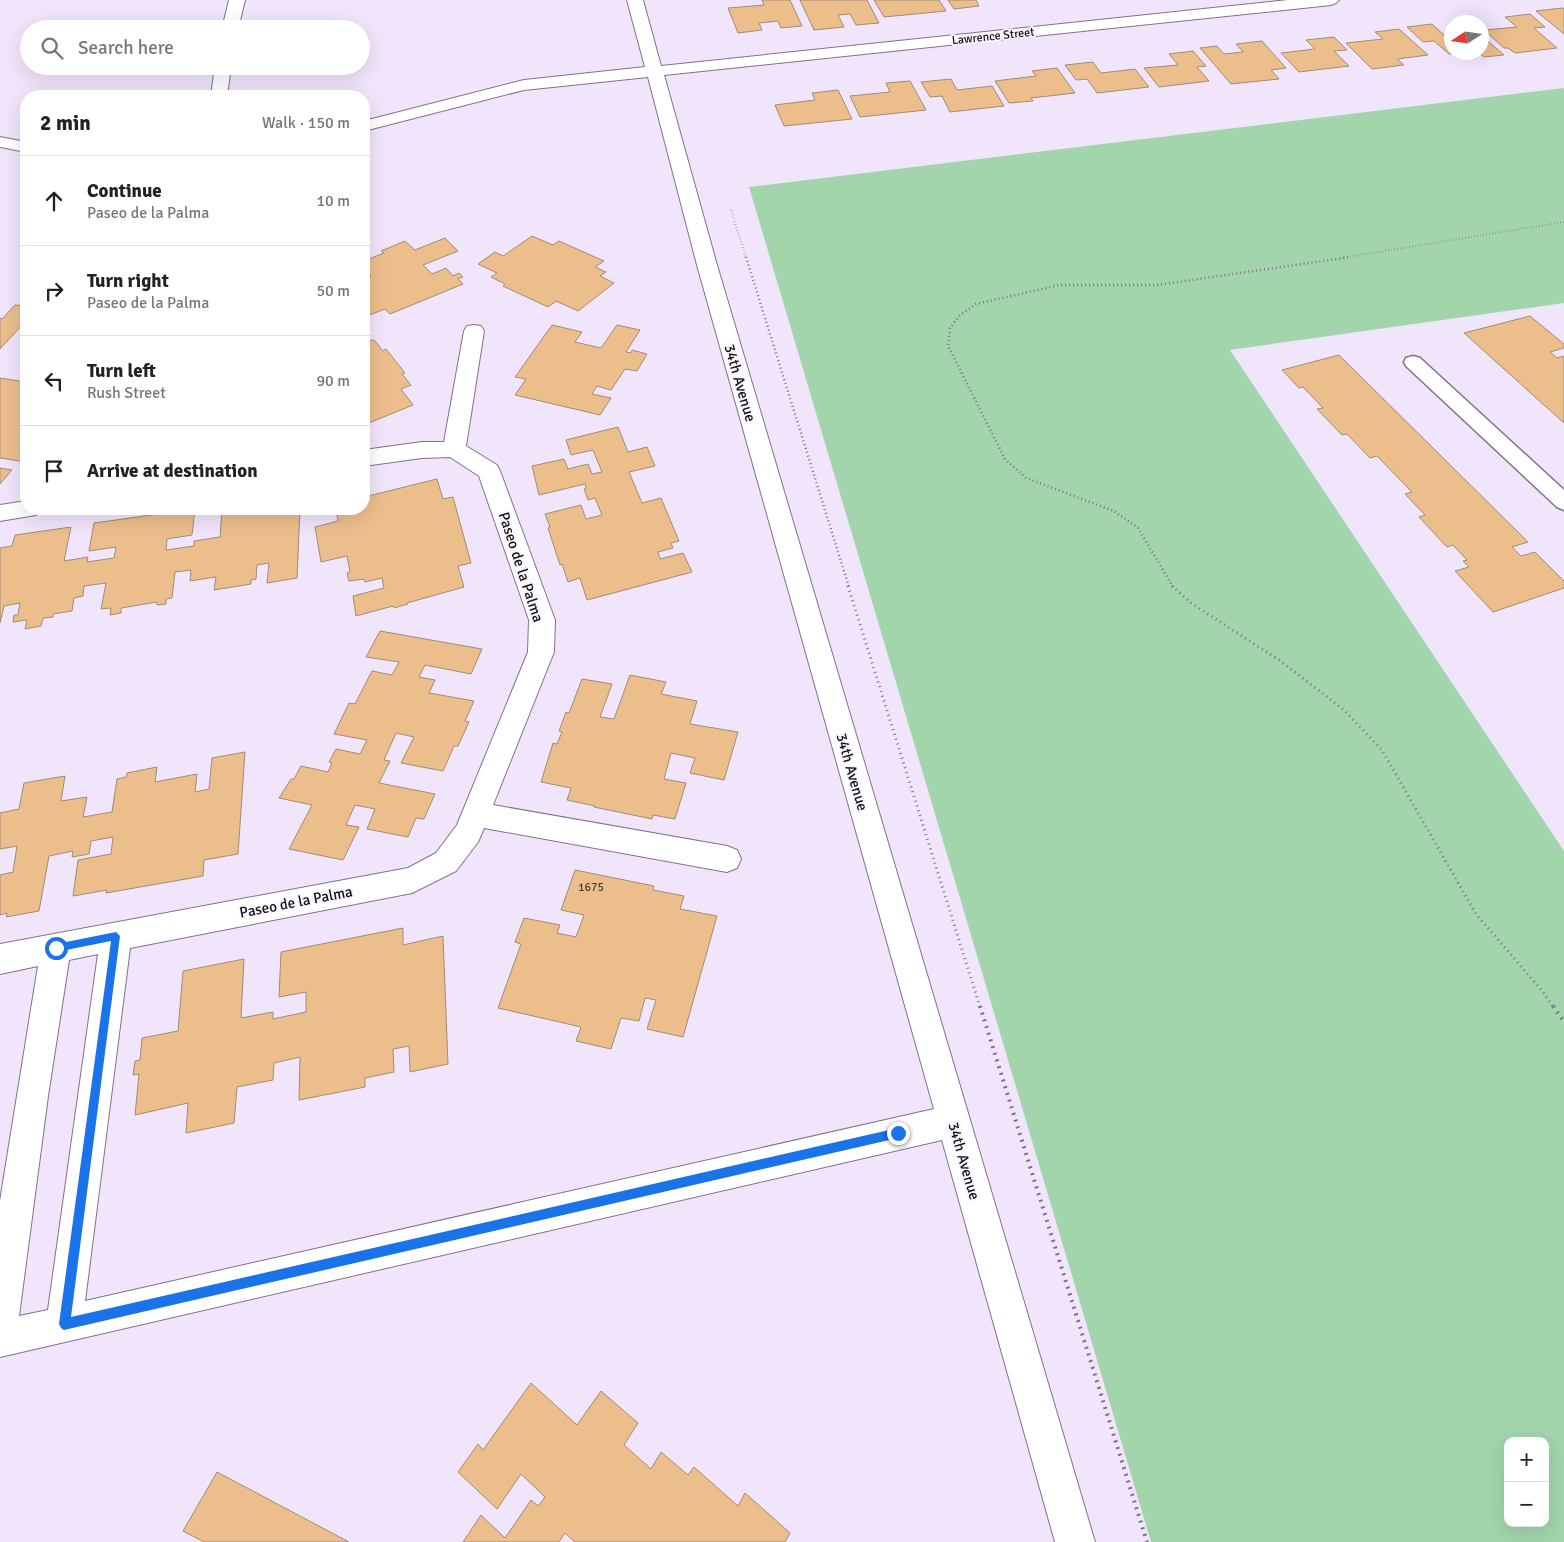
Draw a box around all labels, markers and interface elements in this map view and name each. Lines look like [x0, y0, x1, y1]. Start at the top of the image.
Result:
north arrow [1444, 15, 1489, 60]
search box [20, 20, 370, 75]
street label: Lawrence Street [951, 25, 1035, 48]
icon: search [38, 34, 66, 62]
text: Search here [78, 36, 174, 60]
text: 2 min [40, 110, 91, 136]
text: Walk · 150 m [262, 113, 350, 133]
text: Continue [87, 179, 162, 203]
icon: ahead [40, 187, 68, 215]
text: 10 m [316, 191, 350, 211]
text: Paseo de la Palma [87, 203, 209, 223]
text: Turn right [87, 269, 169, 293]
icon: right [40, 277, 68, 305]
text: 50 m [316, 281, 350, 301]
text: Paseo de la Palma [87, 293, 209, 313]
street label: 34th Avenue [720, 342, 760, 424]
text: Turn left [87, 359, 156, 383]
icon: left [40, 367, 68, 395]
text: 90 m [316, 371, 350, 391]
text: Rush Street [87, 383, 166, 403]
icon: arrive [40, 457, 68, 485]
text: Arrive at destination [87, 459, 258, 483]
street label: Paseo de la Palma [495, 510, 547, 624]
street label: 34th Avenue [832, 731, 872, 813]
house number: 1675 [578, 880, 604, 895]
street label: Paseo de la Palma [238, 882, 354, 922]
route start [45, 937, 68, 960]
street label: 34th Avenue [944, 1120, 984, 1202]
route end [887, 1122, 910, 1145]
map controls [1504, 1437, 1549, 1527]
button: + [1504, 1437, 1549, 1482]
button: − [1504, 1482, 1549, 1527]

